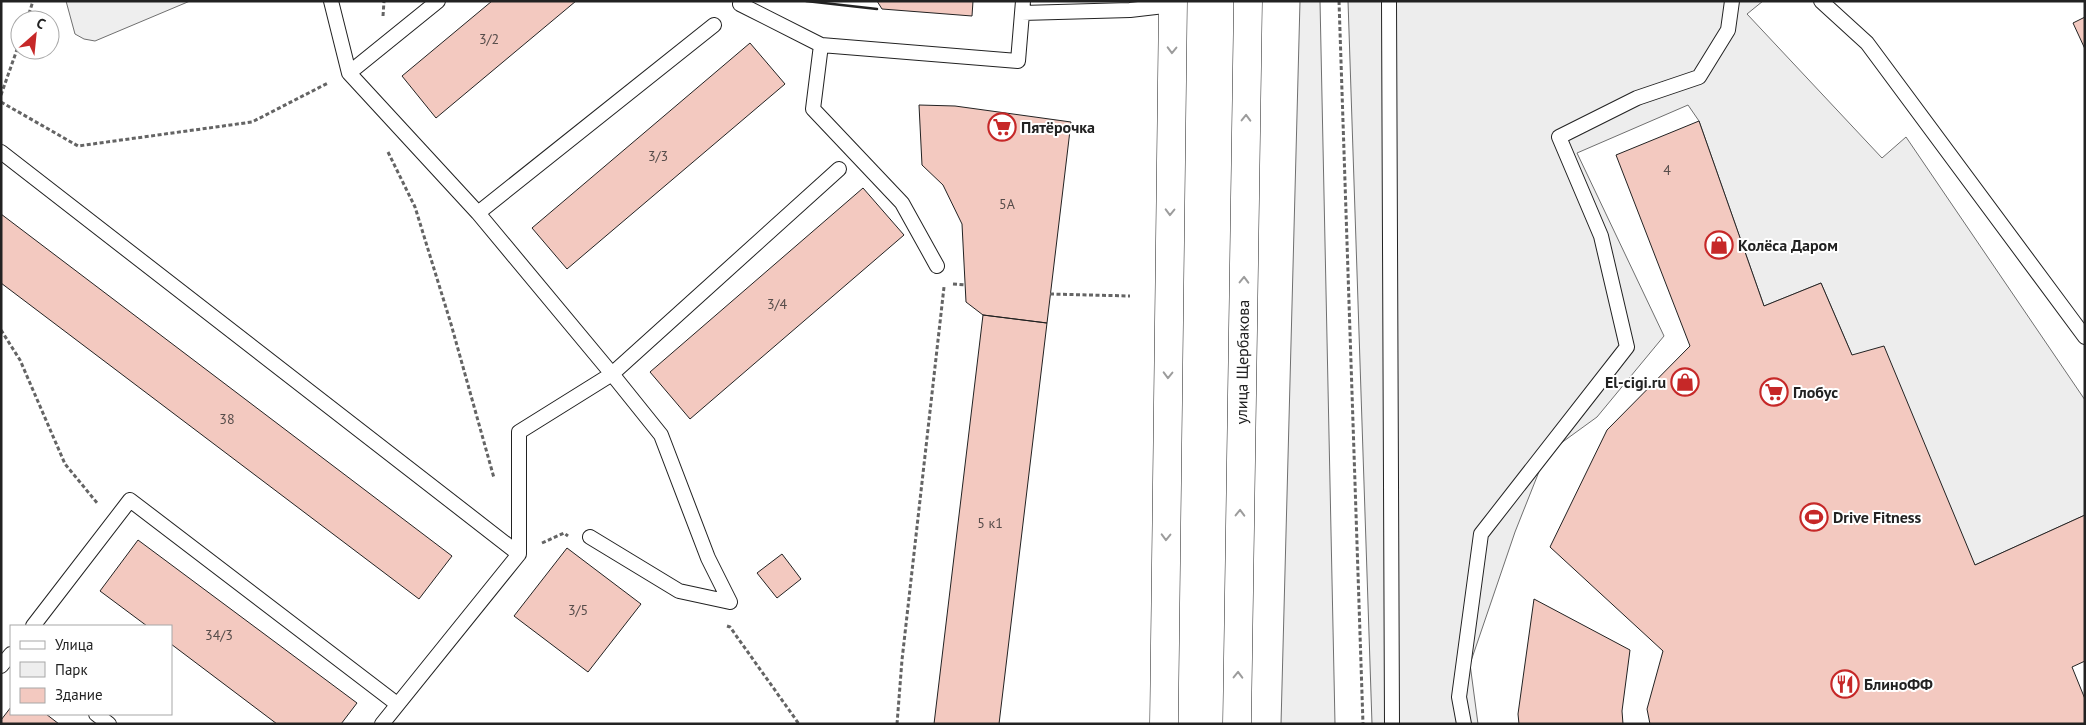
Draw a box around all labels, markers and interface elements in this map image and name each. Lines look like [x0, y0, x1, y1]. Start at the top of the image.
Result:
north arrow [10, 10, 60, 60]
text: С [33, 14, 49, 33]
house number: 3/2 [479, 30, 499, 48]
one-way arrow [1167, 46, 1177, 54]
supermarket icon: Пятёрочка [987, 112, 1017, 142]
one-way arrow [1241, 113, 1251, 121]
place label: Пятёрочка [1021, 117, 1095, 137]
house number: 3/3 [648, 147, 668, 165]
house number: 4 [1663, 161, 1671, 179]
house number: 5А [999, 195, 1016, 213]
one-way arrow [1165, 209, 1175, 217]
shop icon: Колёса Даром [1704, 230, 1734, 260]
place label: Колёса Даром [1738, 235, 1838, 255]
one-way arrow [1238, 276, 1249, 284]
house number: 3/4 [767, 295, 787, 313]
street label: улица Щербакова [1231, 299, 1253, 425]
shop icon: El-cigi.ru [1670, 367, 1700, 397]
one-way arrow [1163, 372, 1173, 379]
place label: El-cigi.ru [1605, 372, 1666, 392]
supermarket icon: Глобус [1759, 377, 1789, 407]
place label: Глобус [1793, 382, 1838, 402]
house number: 38 [219, 410, 235, 428]
sports icon: Drive Fitness [1799, 502, 1829, 532]
place label: Drive Fitness [1833, 507, 1922, 527]
one-way arrow [1235, 508, 1245, 516]
house number: 5 к1 [977, 514, 1003, 532]
one-way arrow [1161, 534, 1171, 542]
house number: 3/5 [568, 601, 588, 619]
legend [10, 625, 172, 715]
house number: 34/3 [205, 626, 233, 644]
text: Улица [55, 635, 93, 654]
text: Парк [55, 660, 88, 679]
restaurant icon: БлиноФФ [1830, 669, 1860, 699]
one-way arrow [1232, 671, 1243, 679]
place label: БлиноФФ [1864, 674, 1933, 694]
text: Здание [55, 685, 103, 704]

